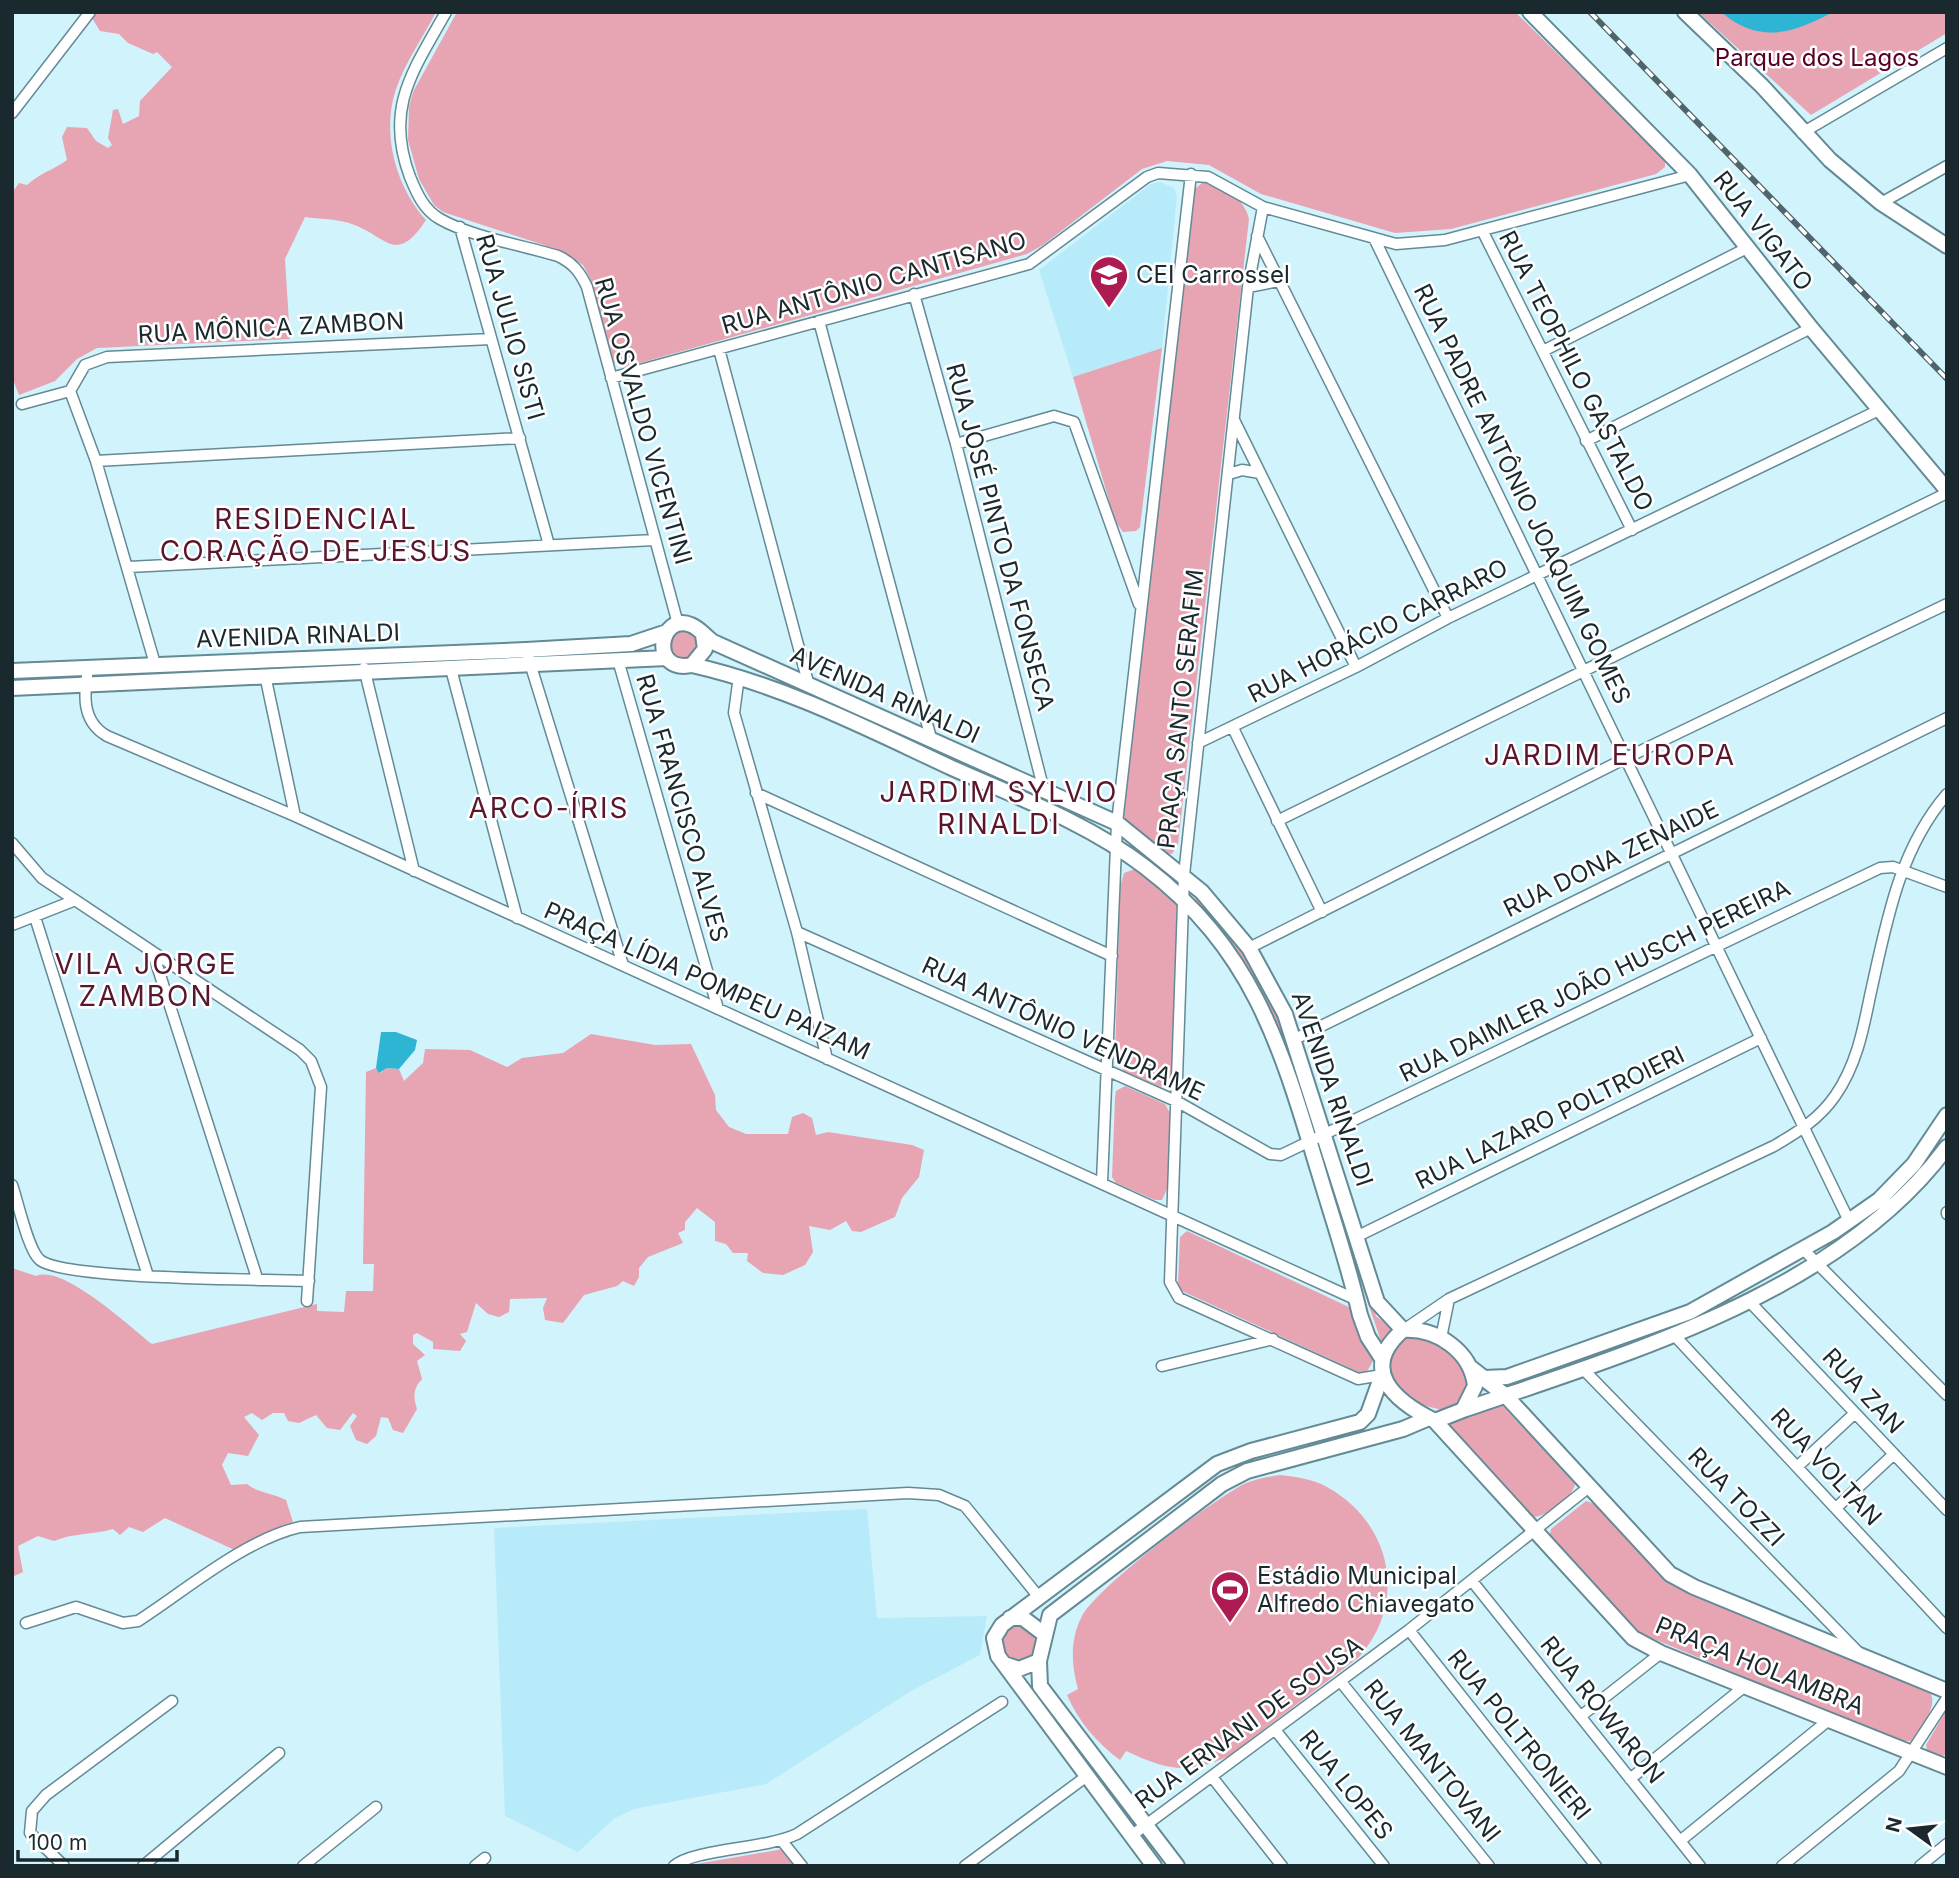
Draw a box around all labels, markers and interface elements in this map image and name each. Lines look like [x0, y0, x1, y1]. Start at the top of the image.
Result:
park label: Parque dos Lagos [1715, 43, 1919, 72]
street label: RUA VIGATO [1708, 165, 1819, 296]
street label: RUA ANTÔNIO CANTISANO [718, 225, 1030, 340]
street label: RUA TEOPHILO GASTALDO [1493, 226, 1660, 516]
street label: RUA JULIO SISTI [470, 231, 551, 423]
school or university icon: CEI Carrossel [1088, 254, 1130, 309]
place label: CEI Carrossel [1136, 260, 1290, 289]
street label: RUA OSVALDO VICENTINI [589, 274, 698, 568]
street label: RUA PADRE ANTÔNIO JOAQUIM GOMES [1408, 279, 1637, 708]
street label: RUA MÔNICA ZAMBON [137, 306, 405, 349]
street label: RUA JOSÉ PINTO DA FONSECA [940, 360, 1062, 714]
district label: RESIDENCIAL CORAÇÃO DE JESUS [160, 502, 472, 568]
street label: RUA HORÁCIO CARRARO [1243, 551, 1512, 709]
street label: PRAÇA SANTO SERAFIM [1151, 568, 1210, 850]
street label: AVENIDA RINALDI [195, 617, 400, 654]
street label: AVENIDA RINALDI [786, 640, 984, 749]
street label: RUA FRANCISCO ALVES [630, 671, 735, 945]
district label: JARDIM EUROPA [1484, 738, 1736, 772]
district label: JARDIM SYLVIO RINALDI [880, 775, 1118, 841]
district label: ARCO-ÍRIS [468, 790, 630, 825]
street label: RUA DONA ZENAIDE [1499, 794, 1723, 923]
street label: RUA DAIMLER JOÃO HUSCH PEREIRA [1395, 873, 1795, 1088]
street label: PRAÇA LÍDIA POMPEU PAIZAM [540, 894, 875, 1066]
district label: VILA JORGE ZAMBON [55, 947, 238, 1013]
street label: RUA ANTÔNIO VENDRAME [917, 950, 1209, 1107]
street label: AVENIDA RINALDI [1286, 988, 1379, 1190]
street label: RUA LAZARO POLTROIERI [1411, 1040, 1689, 1195]
street label: RUA ZAN [1817, 1342, 1910, 1439]
street label: RUA VOLTAN [1765, 1402, 1888, 1531]
street label: RUA TOZZI [1682, 1441, 1791, 1552]
place label: Estádio Municipal Alfredo Chiavegato [1257, 1561, 1475, 1618]
sports icon: Estádio Municipal Alfredo Chiavegato [1209, 1569, 1251, 1624]
street label: PRAÇA HOLAMBRA [1652, 1610, 1869, 1721]
street label: RUA ERNANI DE SOUSA [1129, 1630, 1368, 1815]
street label: RUA ROWARON [1534, 1630, 1671, 1789]
street label: RUA POLTRONIERI [1442, 1643, 1597, 1826]
street label: RUA MANTOVANI [1358, 1674, 1507, 1848]
street label: RUA LOPES [1293, 1724, 1399, 1845]
north arrow [1875, 1794, 1945, 1864]
text: N [1881, 1815, 1907, 1835]
scale bar [18, 1818, 177, 1862]
text: 100 m [28, 1830, 87, 1855]

